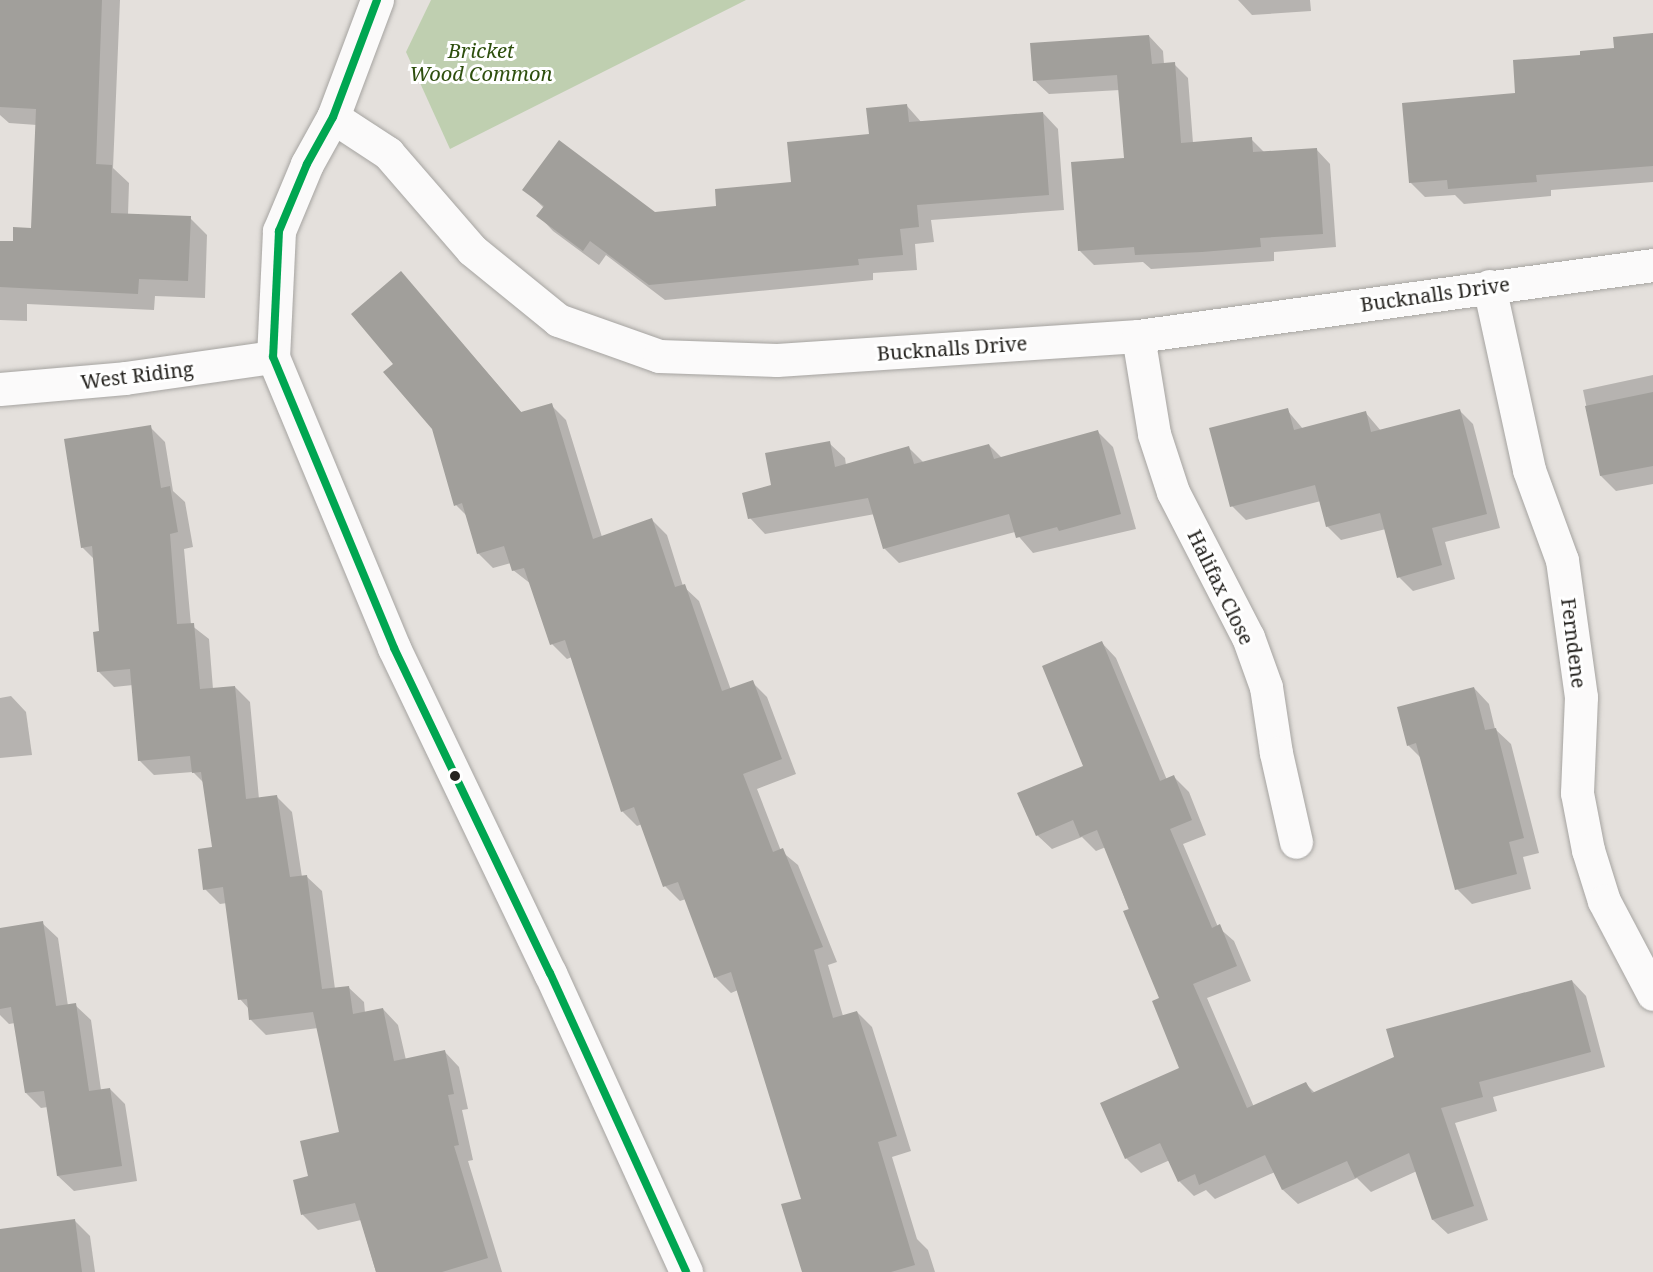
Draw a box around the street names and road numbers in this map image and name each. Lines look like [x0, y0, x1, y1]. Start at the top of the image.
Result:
street label: Bucknalls Drive [1359, 272, 1511, 316]
street label: Bucknalls Drive [876, 331, 1028, 365]
street label: West Riding [79, 356, 195, 394]
street label: Halifax Close [1183, 526, 1259, 648]
street label: Ferndene [1557, 597, 1591, 689]

